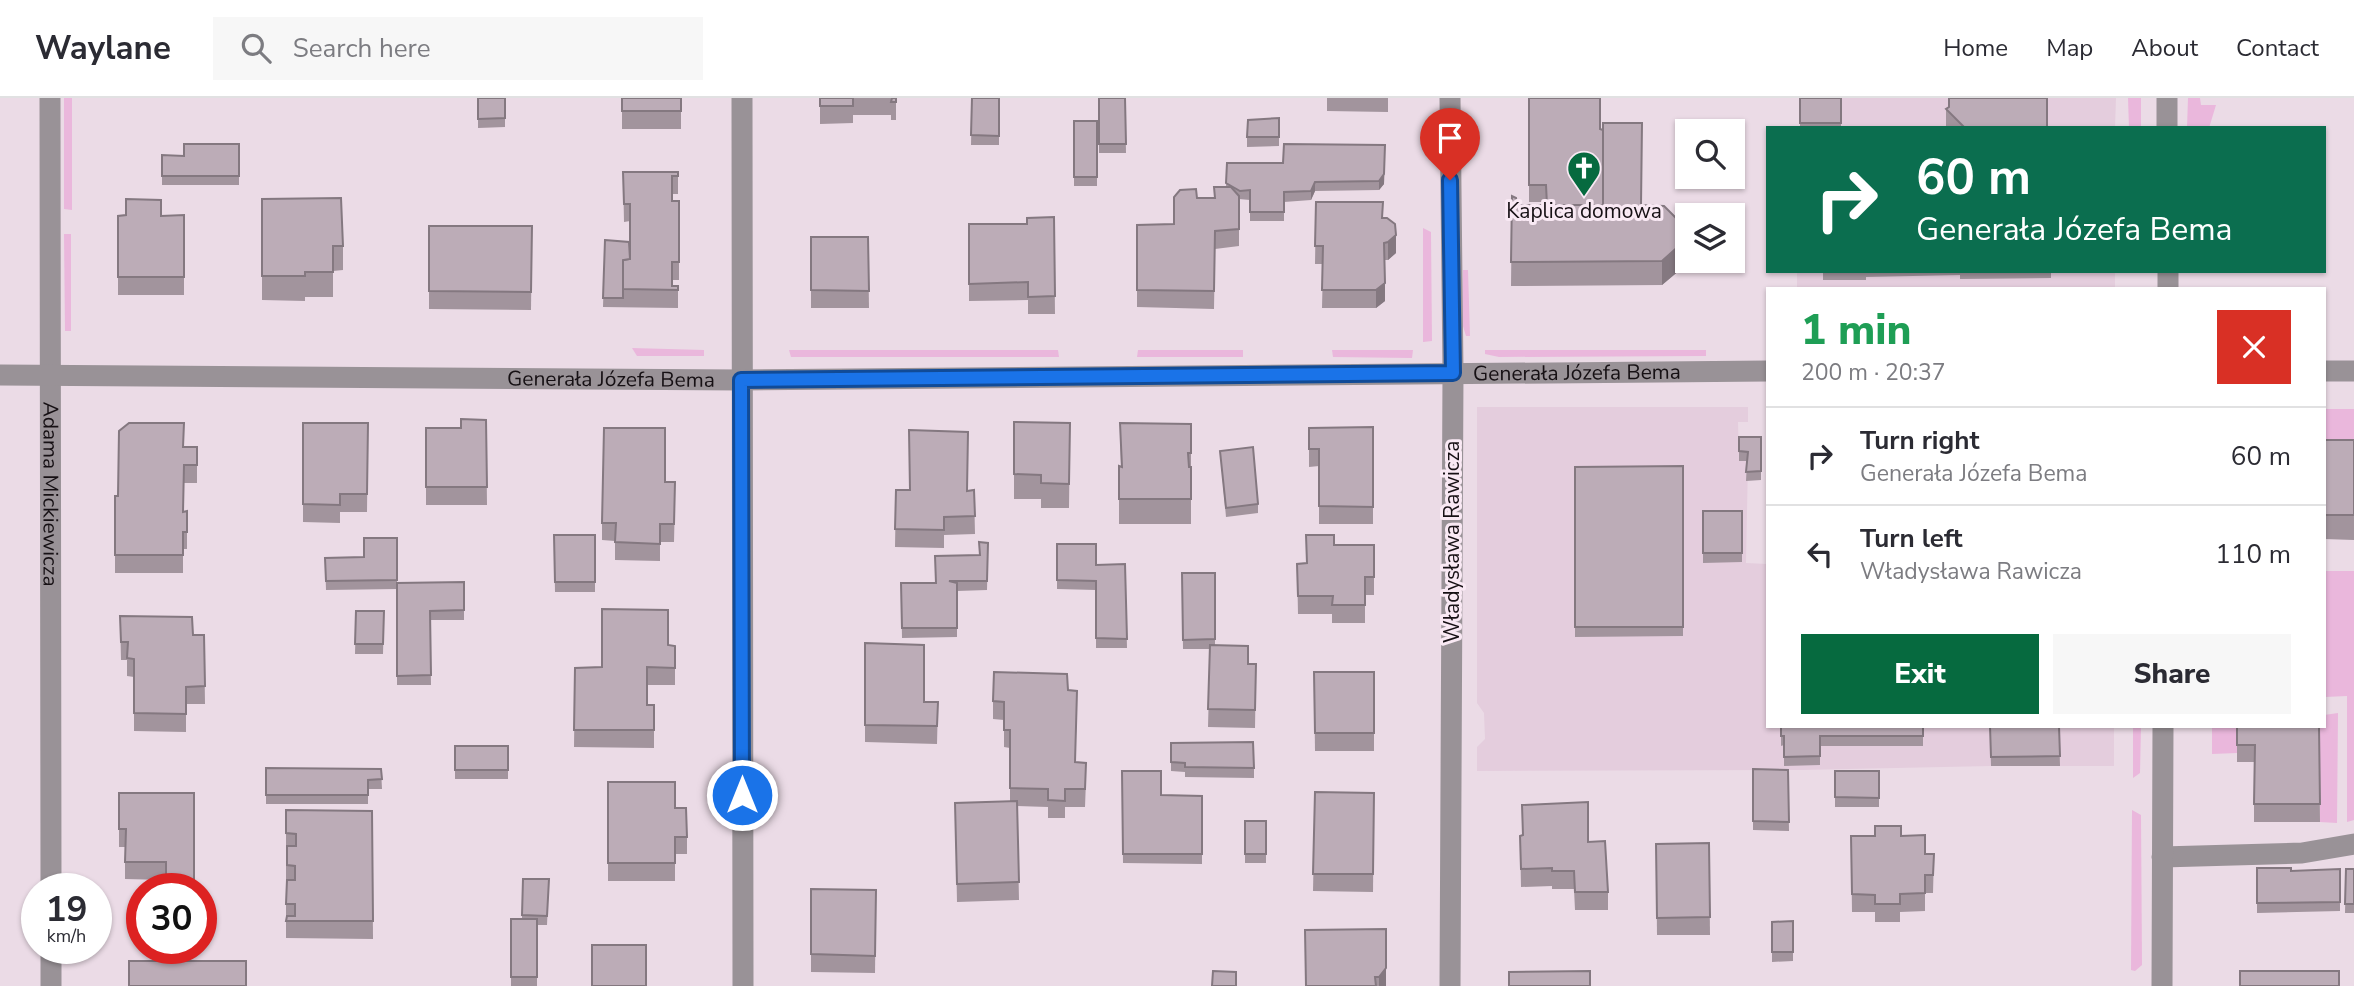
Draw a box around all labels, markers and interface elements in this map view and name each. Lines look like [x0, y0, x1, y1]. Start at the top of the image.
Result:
search box [213, 17, 703, 80]
text: Waylane [35, 26, 171, 71]
icon: search [237, 29, 275, 67]
text: Search here [293, 31, 431, 66]
text: Home [1943, 32, 2008, 64]
text: Map [2046, 32, 2093, 64]
text: About [2131, 32, 2198, 64]
text: Contact [2236, 32, 2319, 64]
pin [1420, 108, 1480, 180]
icon: arrive [1431, 119, 1469, 157]
map controls [1675, 119, 1745, 273]
button: search [1675, 119, 1745, 189]
text: 60 m [1916, 144, 2031, 211]
church icon: Kaplica domowa [1565, 149, 1603, 198]
icon: right [1801, 154, 1892, 245]
place label: Kaplica domowa [1506, 197, 1662, 225]
button: layers [1675, 203, 1745, 273]
text: Generała Józefa Bema [1916, 208, 2233, 251]
text: 1 min [1801, 302, 1911, 359]
button: close [2217, 310, 2291, 384]
text: 200 m · 20:37 [1801, 357, 1946, 388]
street label: Generała Józefa Bema [1473, 358, 1681, 388]
street label: Generała Józefa Bema [507, 364, 715, 394]
street label: Adama Mickiewicza [36, 401, 65, 587]
text: Turn right [1860, 423, 1979, 458]
icon: right [1801, 437, 1839, 475]
text: 60 m [2231, 439, 2291, 474]
street label: Władysława Rawicza [1438, 441, 1466, 643]
text: Generała Józefa Bema [1860, 458, 2088, 489]
text: Turn left [1860, 521, 1963, 556]
icon: left [1801, 535, 1839, 573]
text: 110 m [2215, 537, 2291, 572]
text: Władysława Rawicza [1860, 556, 2082, 587]
button: Exit [1801, 634, 2039, 714]
button: Share [2053, 634, 2291, 714]
position arrow [705, 758, 779, 832]
speed limit sign: 30 [126, 873, 217, 964]
text: 19 [45, 886, 88, 933]
text: km/h [47, 924, 86, 948]

